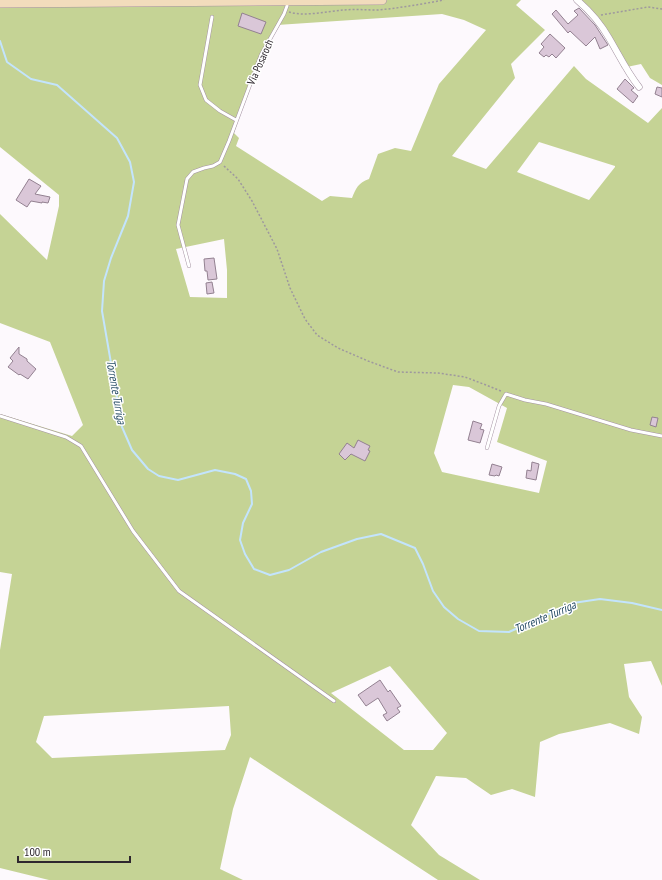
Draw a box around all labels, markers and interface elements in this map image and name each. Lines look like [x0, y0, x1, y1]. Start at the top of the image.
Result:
street label: Via Posaroch [243, 37, 276, 88]
water label: Torrente Turriga [103, 358, 130, 427]
water label: Torrente Turriga [512, 596, 579, 636]
scale bar [18, 838, 130, 864]
text: 100 m [24, 844, 51, 859]

